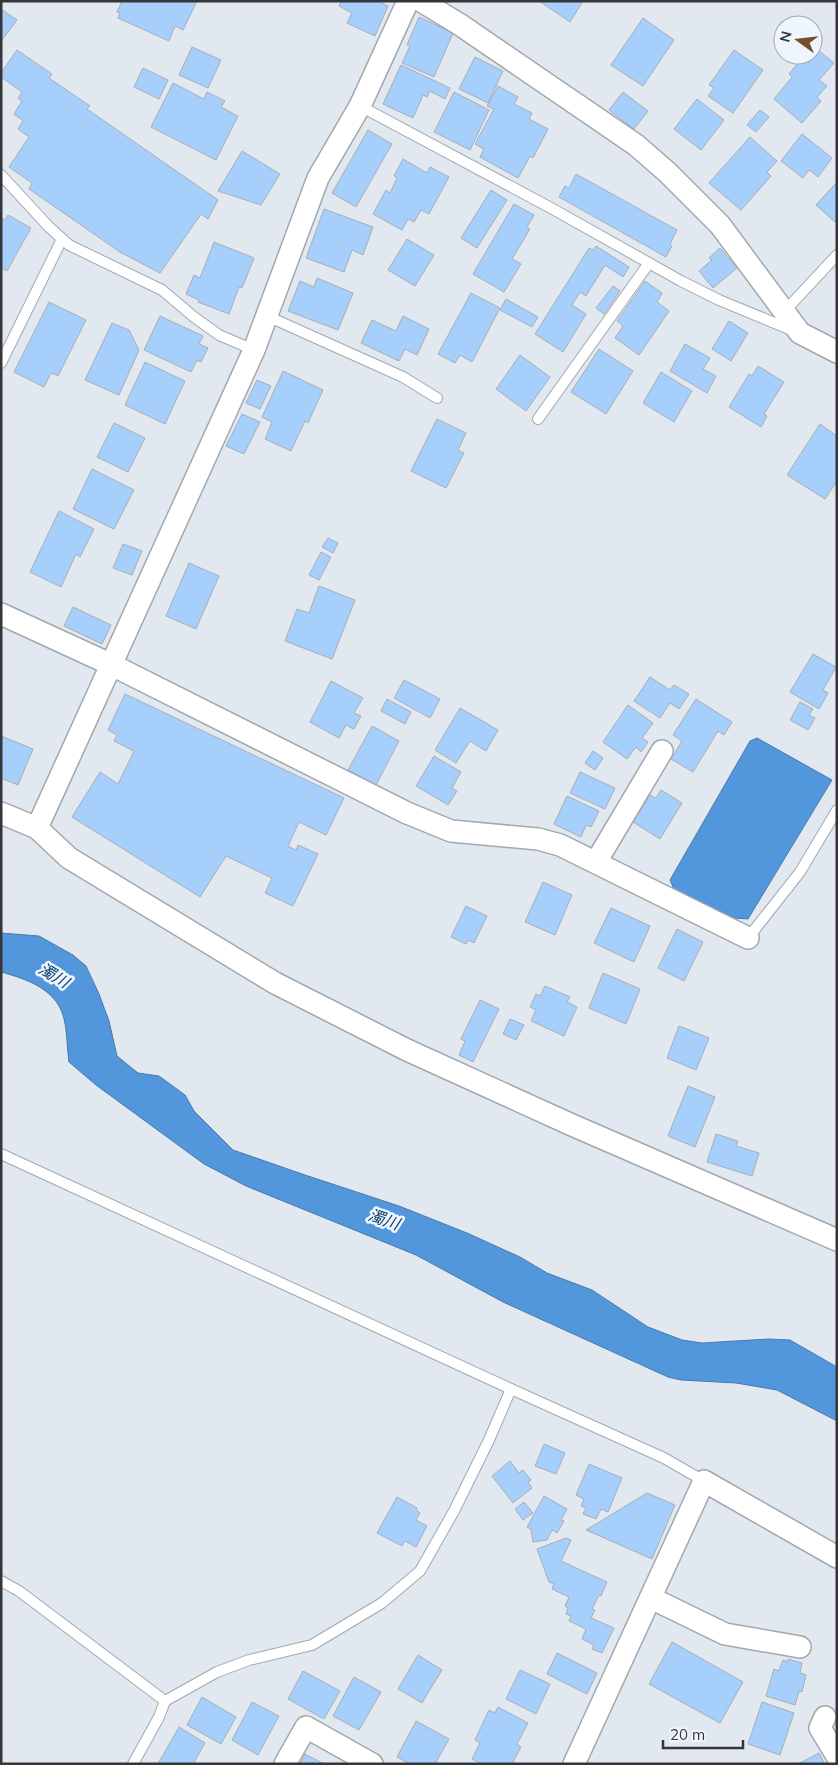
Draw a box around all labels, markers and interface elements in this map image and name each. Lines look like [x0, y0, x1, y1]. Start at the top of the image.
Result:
north arrow [773, 15, 823, 65]
text: N [775, 29, 796, 44]
water label: 濁川 [35, 958, 75, 993]
water label: 濁川 [366, 1204, 404, 1234]
scale bar [663, 1718, 743, 1750]
text: 20 m [670, 1725, 705, 1744]

